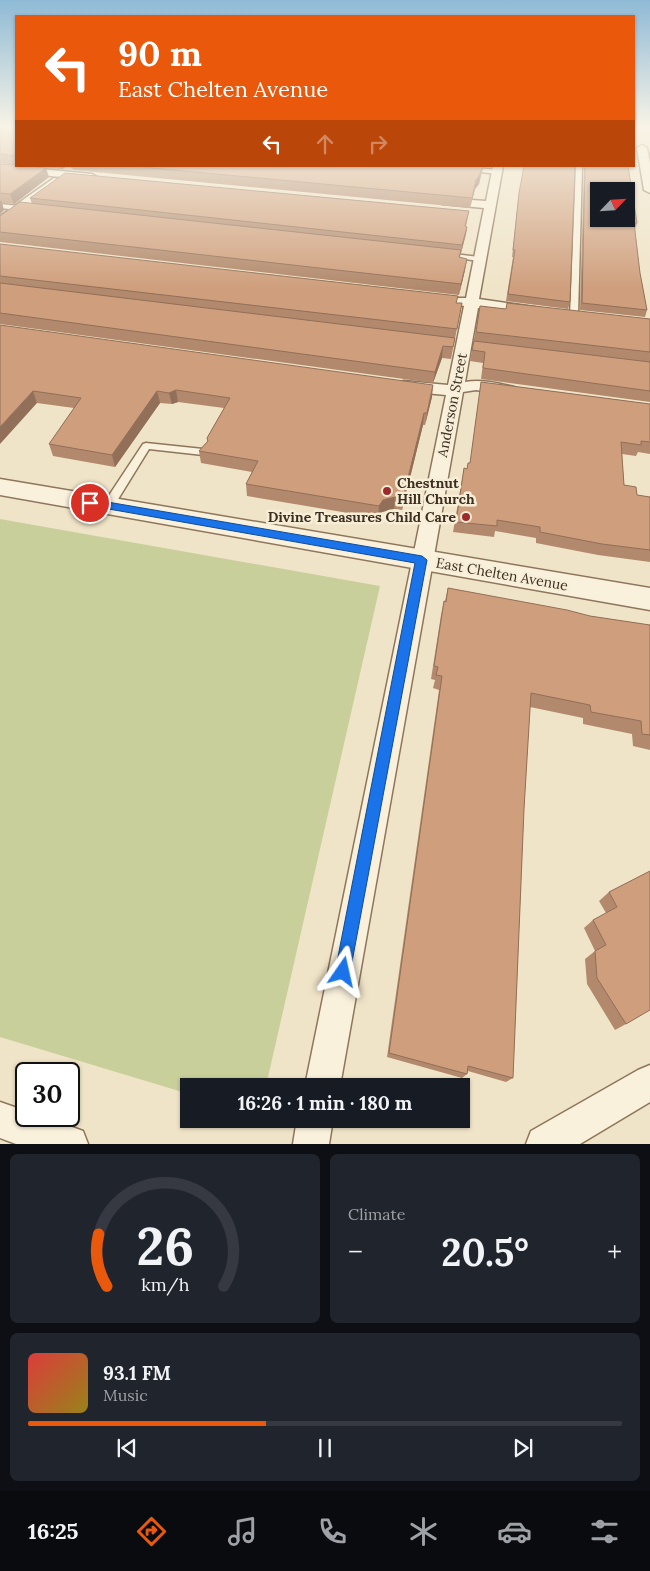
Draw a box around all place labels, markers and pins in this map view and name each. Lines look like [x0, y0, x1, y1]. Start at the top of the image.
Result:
place label: Chestnut Hill Church [397, 474, 475, 508]
pin [69, 482, 111, 524]
marker: Chestnut Hill Church [381, 485, 393, 497]
place label: Divine Treasures Child Care [268, 508, 456, 526]
marker: Divine Treasures Child Care [460, 511, 472, 523]

